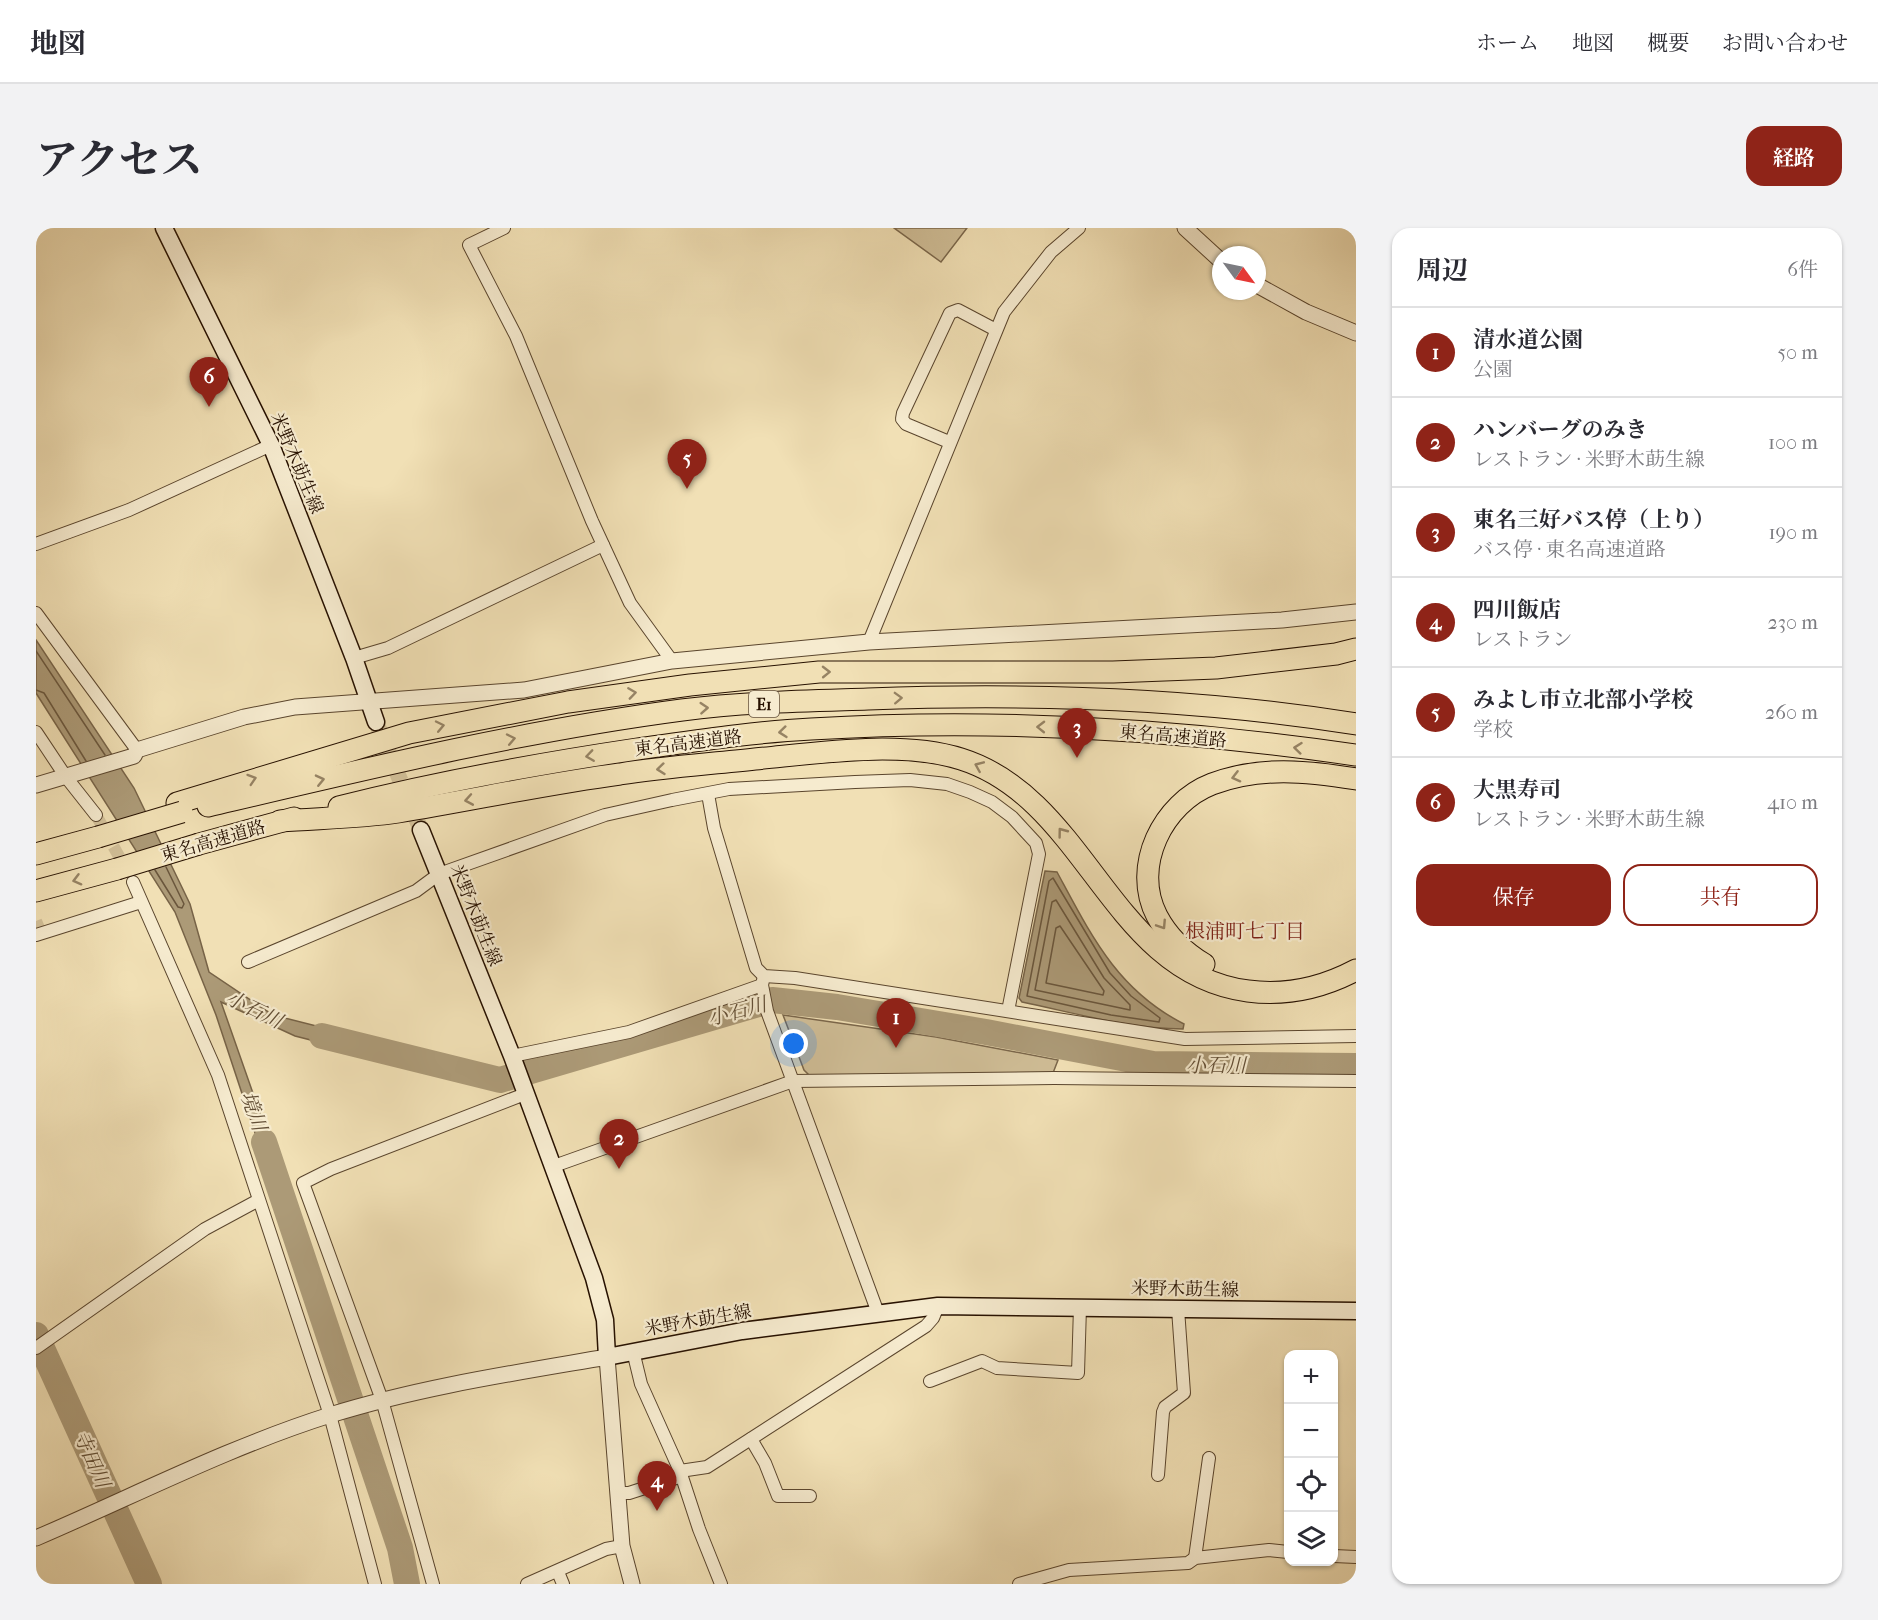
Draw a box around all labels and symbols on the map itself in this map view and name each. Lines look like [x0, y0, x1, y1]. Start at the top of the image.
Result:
north arrow [1212, 246, 1266, 300]
pin: 6 [190, 358, 228, 407]
street label: 米野木莇生線 [266, 409, 327, 517]
pin: 5 [668, 440, 706, 489]
one-way arrow [821, 666, 830, 678]
one-way arrow [628, 688, 637, 700]
road number: E1 [749, 691, 779, 717]
one-way arrow [894, 691, 903, 704]
one-way arrow [699, 702, 708, 715]
pin: 3 [1058, 708, 1096, 758]
one-way arrow [435, 721, 445, 734]
one-way arrow [1036, 721, 1045, 734]
street label: 東名高速道路 [1118, 721, 1228, 752]
one-way arrow [779, 725, 788, 738]
street label: 東名高速道路 [633, 726, 743, 760]
one-way arrow [506, 733, 516, 746]
one-way arrow [1293, 742, 1303, 755]
one-way arrow [585, 750, 594, 762]
one-way arrow [974, 761, 985, 773]
one-way arrow [657, 762, 666, 775]
one-way arrow [1231, 770, 1241, 783]
one-way arrow [246, 773, 257, 786]
one-way arrow [315, 774, 325, 787]
one-way arrow [464, 793, 473, 805]
street label: 東名高速道路 [158, 817, 268, 866]
one-way arrow [1058, 828, 1069, 839]
street label: 米野木莇生線 [446, 861, 506, 969]
one-way arrow [72, 873, 83, 885]
one-way arrow [1155, 918, 1166, 929]
district label: 根浦町七丁目 [1185, 920, 1305, 943]
water label: 小石川 [222, 986, 288, 1034]
water label: 小石川 [705, 992, 771, 1030]
pin: 1 [876, 998, 916, 1048]
your location [779, 1029, 808, 1058]
water label: 小石川 [1186, 1054, 1248, 1077]
water label: 境川 [236, 1089, 272, 1136]
pin: 2 [600, 1120, 638, 1169]
street label: 米野木莇生線 [1131, 1278, 1239, 1301]
street label: 米野木莇生線 [643, 1301, 753, 1340]
water label: 寺田川 [69, 1427, 115, 1493]
pin: 4 [638, 1462, 676, 1511]

